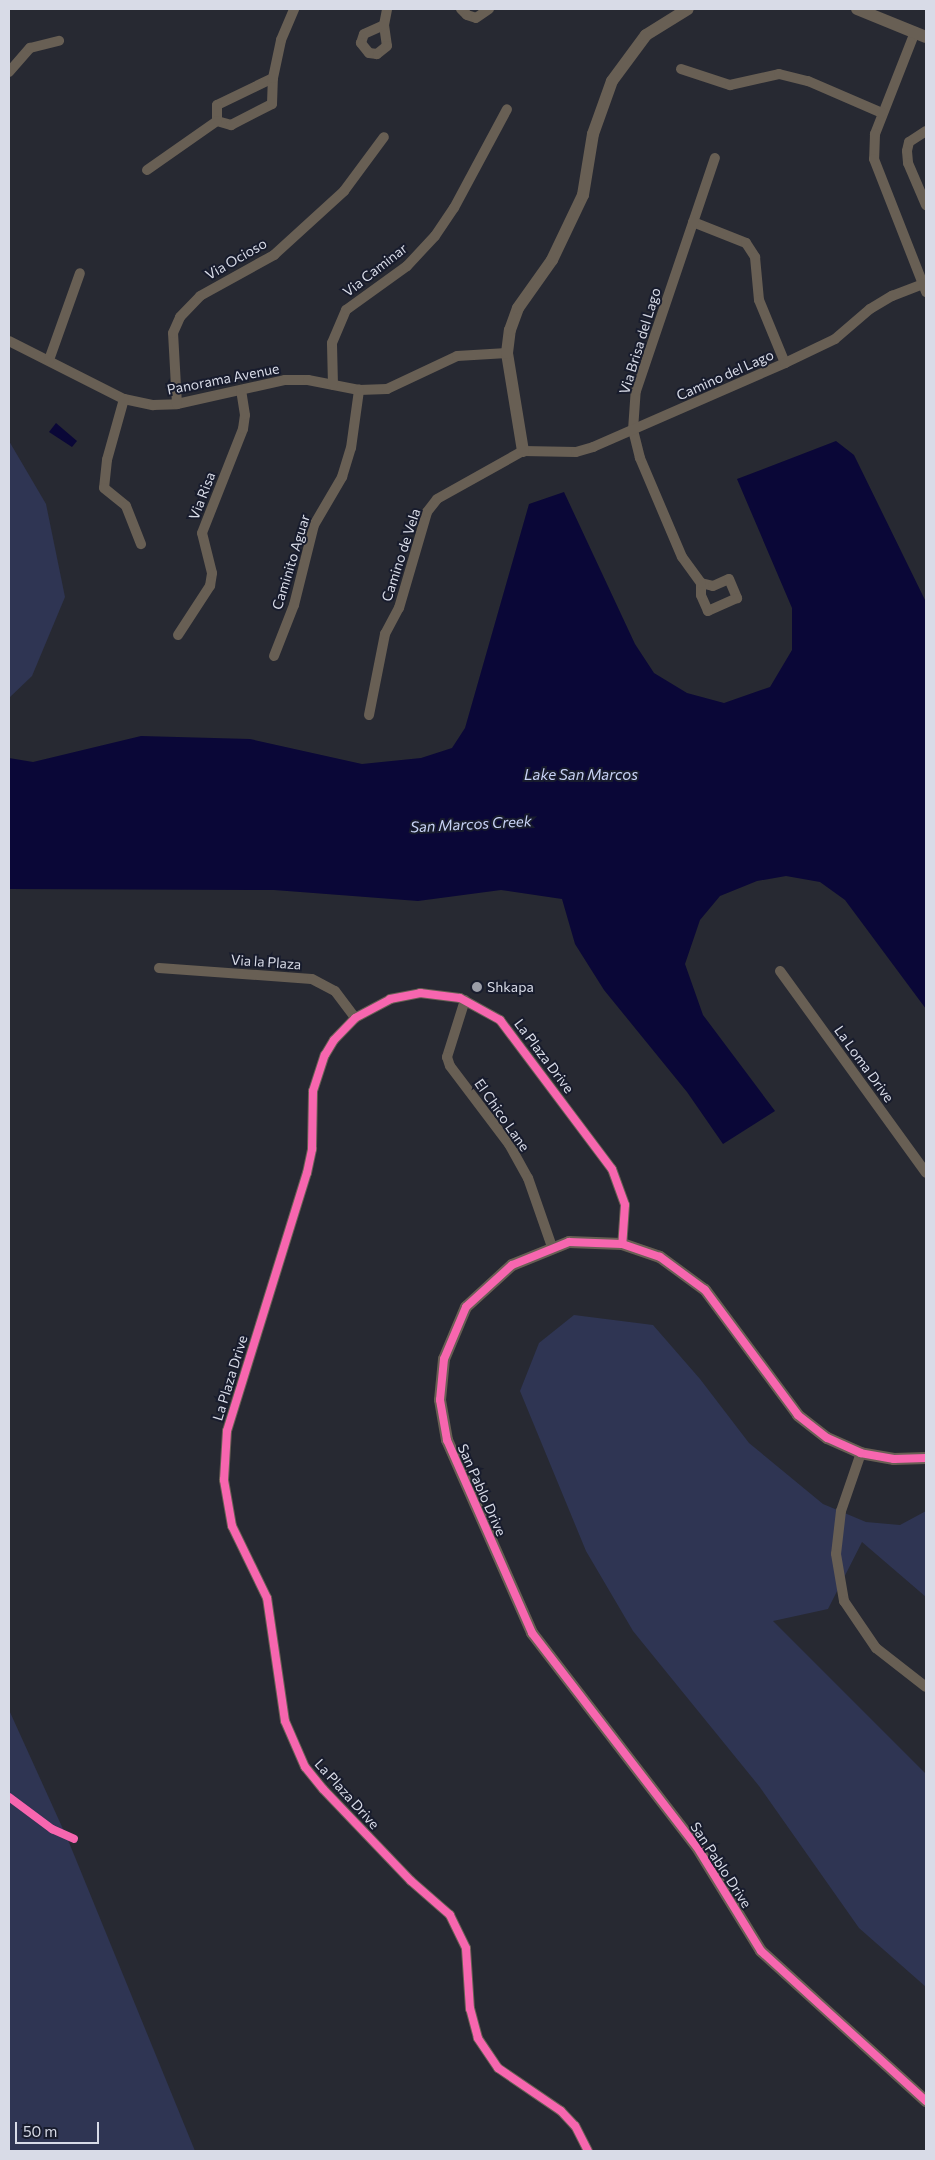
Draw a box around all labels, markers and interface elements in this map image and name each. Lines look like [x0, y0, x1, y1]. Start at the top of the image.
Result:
street label: Via Ocioso [202, 235, 270, 283]
street label: Via Caminar [340, 240, 410, 300]
street label: Via Brisa del Lago [616, 286, 664, 396]
street label: Camino del Lago [674, 346, 776, 404]
street label: Panorama Avenue [165, 360, 281, 398]
street label: Via Risa [185, 470, 219, 522]
street label: Camino de Vela [378, 506, 424, 604]
street label: Caminito Aguar [269, 512, 313, 612]
water label: Lake San Marcos [524, 766, 638, 784]
water label: San Marcos Creek [410, 812, 532, 836]
street label: Via la Plaza [230, 951, 302, 973]
place label: Shkapa [487, 979, 534, 995]
marker: Shkapa [471, 981, 483, 993]
street label: La Plaza Drive [511, 1016, 577, 1096]
street label: La Loma Drive [831, 1022, 897, 1106]
street label: El Chico Lane [471, 1076, 533, 1154]
street label: La Plaza Drive [209, 1333, 251, 1423]
street label: San Pablo Drive [454, 1441, 510, 1539]
street label: La Plaza Drive [311, 1756, 383, 1832]
street label: San Pablo Drive [687, 1819, 755, 1911]
scale bar [18, 2112, 101, 2144]
text: 50 m [23, 2122, 57, 2140]

